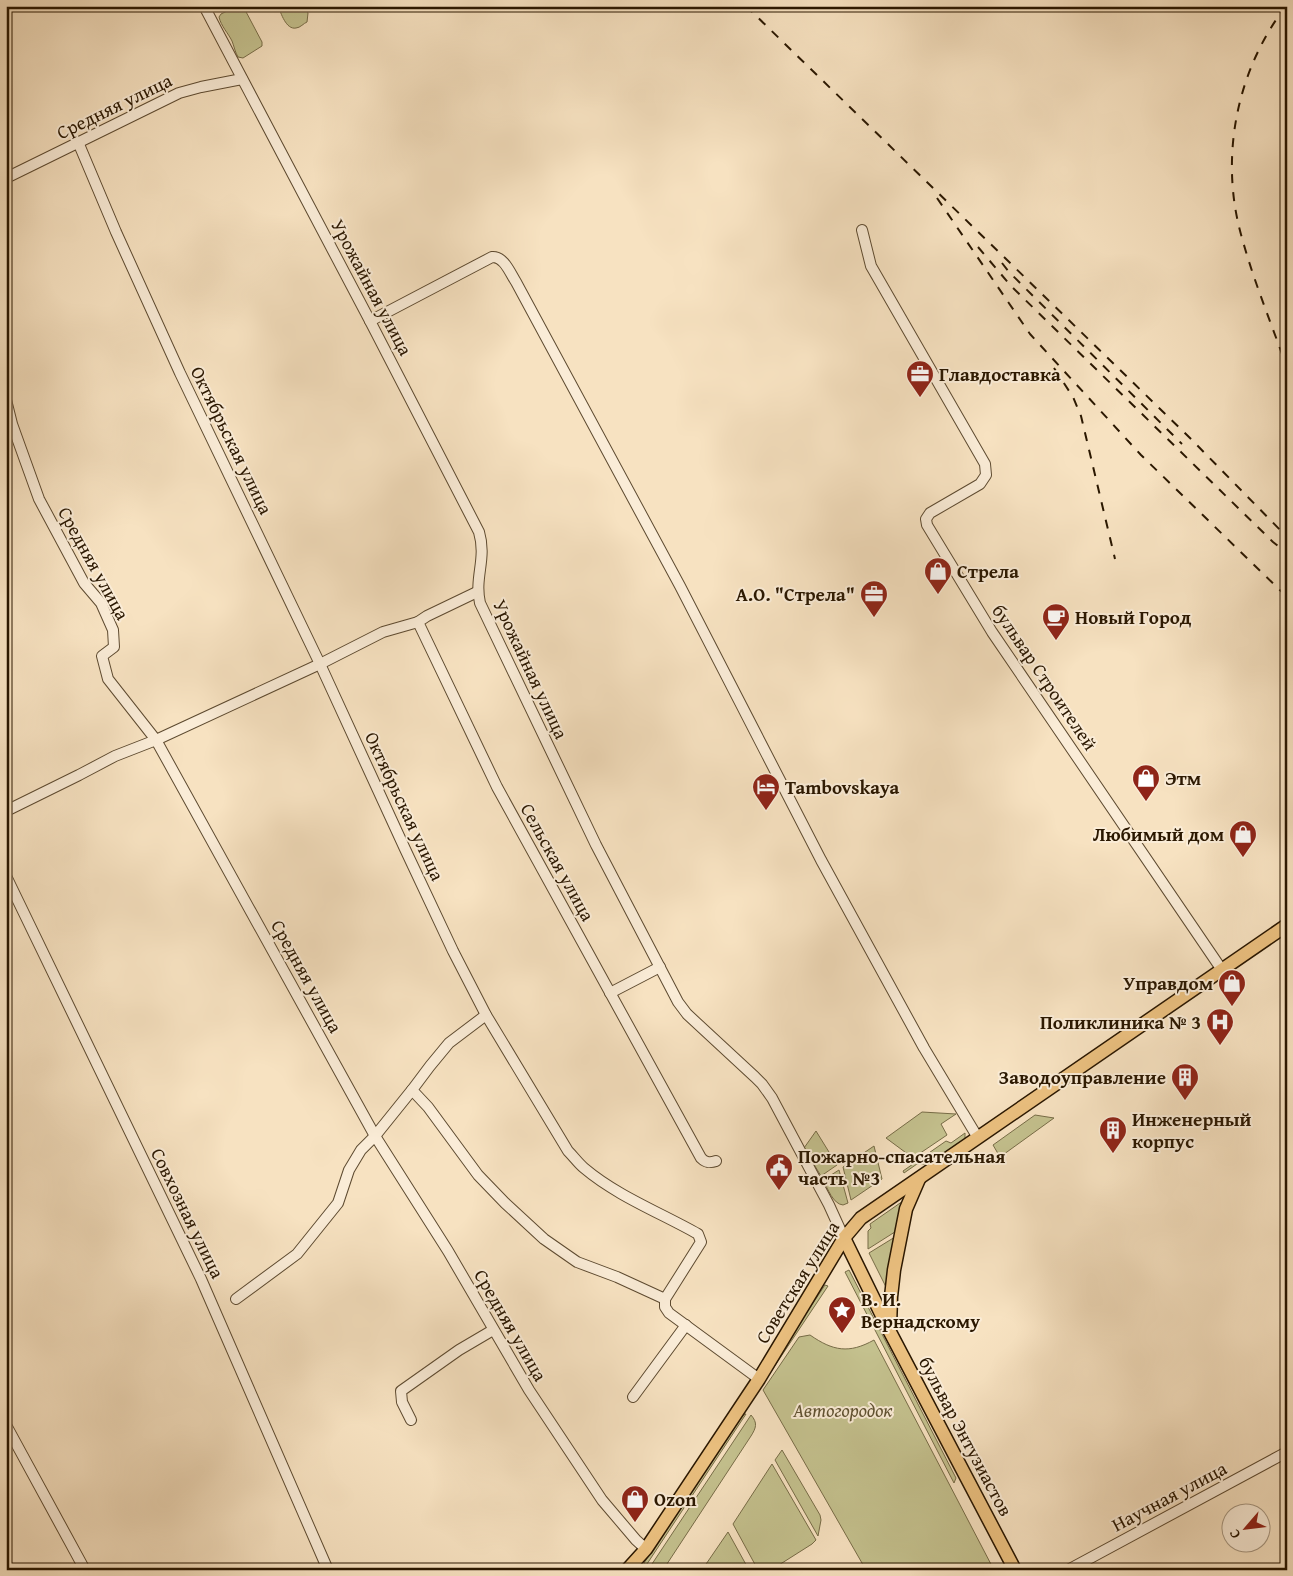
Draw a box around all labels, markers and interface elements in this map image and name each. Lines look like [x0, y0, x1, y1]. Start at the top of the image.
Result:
street label: Средняя улица [51, 66, 177, 146]
street label: Урожайная улица [324, 214, 420, 360]
office icon: Главдоставка [905, 359, 935, 398]
place label: Главдоставка [939, 360, 1061, 388]
street label: Октябрьская улица [184, 361, 280, 519]
street label: Средняя улица [51, 501, 137, 625]
shop icon: Стрела [923, 556, 953, 595]
place label: Стрела [957, 557, 1019, 585]
office icon: А.О. "Стрела" [859, 579, 889, 618]
place label: А.О. "Стрела" [736, 580, 855, 608]
street label: Урожайная улица [486, 595, 576, 743]
street label: бульвар Строителей [986, 598, 1104, 756]
cafe icon: Новый Город [1041, 602, 1071, 641]
place label: Новый Город [1075, 603, 1192, 631]
street label: Октябрьская улица [358, 727, 452, 885]
shop icon: Этм [1131, 763, 1161, 802]
place label: Этм [1165, 764, 1201, 792]
hotel icon: Tambovskaya [751, 772, 781, 811]
place label: Tambovskaya [785, 773, 900, 801]
street label: Сельская улица [514, 798, 602, 926]
shop icon: Любимый дом [1228, 819, 1258, 858]
place label: Любимый дом [1093, 820, 1224, 848]
street label: Средняя улица [264, 914, 350, 1038]
shop icon: Управдом [1217, 968, 1247, 1007]
place label: Управдом [1123, 969, 1213, 997]
hospital icon: Поликлиника № 3 [1205, 1007, 1235, 1046]
place label: Поликлиника № 3 [1040, 1008, 1201, 1036]
building icon: Заводоуправление [1170, 1062, 1200, 1101]
place label: Заводоуправление [999, 1063, 1166, 1091]
place label: Инженерный корпус [1132, 1105, 1252, 1155]
building icon: Инженерный корпус [1098, 1115, 1128, 1154]
place label: Пожарно-спасательная часть №3 [798, 1142, 1005, 1192]
street label: Совхозная улица [144, 1143, 232, 1283]
public building icon: Пожарно-спасательная часть №3 [764, 1152, 794, 1191]
street label: Советская улица [748, 1215, 846, 1349]
street label: Средняя улица [467, 1264, 555, 1386]
place label: В. И. Вернадскому [861, 1285, 980, 1335]
place icon: В. И. Вернадскому [827, 1295, 857, 1334]
street label: бульвар Энтузиастов [912, 1351, 1020, 1521]
park label: Автогородок [792, 1396, 893, 1424]
street label: Научная улица [1107, 1454, 1231, 1538]
shop icon: Ozon [620, 1484, 650, 1523]
place label: Ozon [654, 1485, 697, 1513]
north arrow [1220, 1504, 1270, 1554]
text: С [1224, 1526, 1245, 1542]

